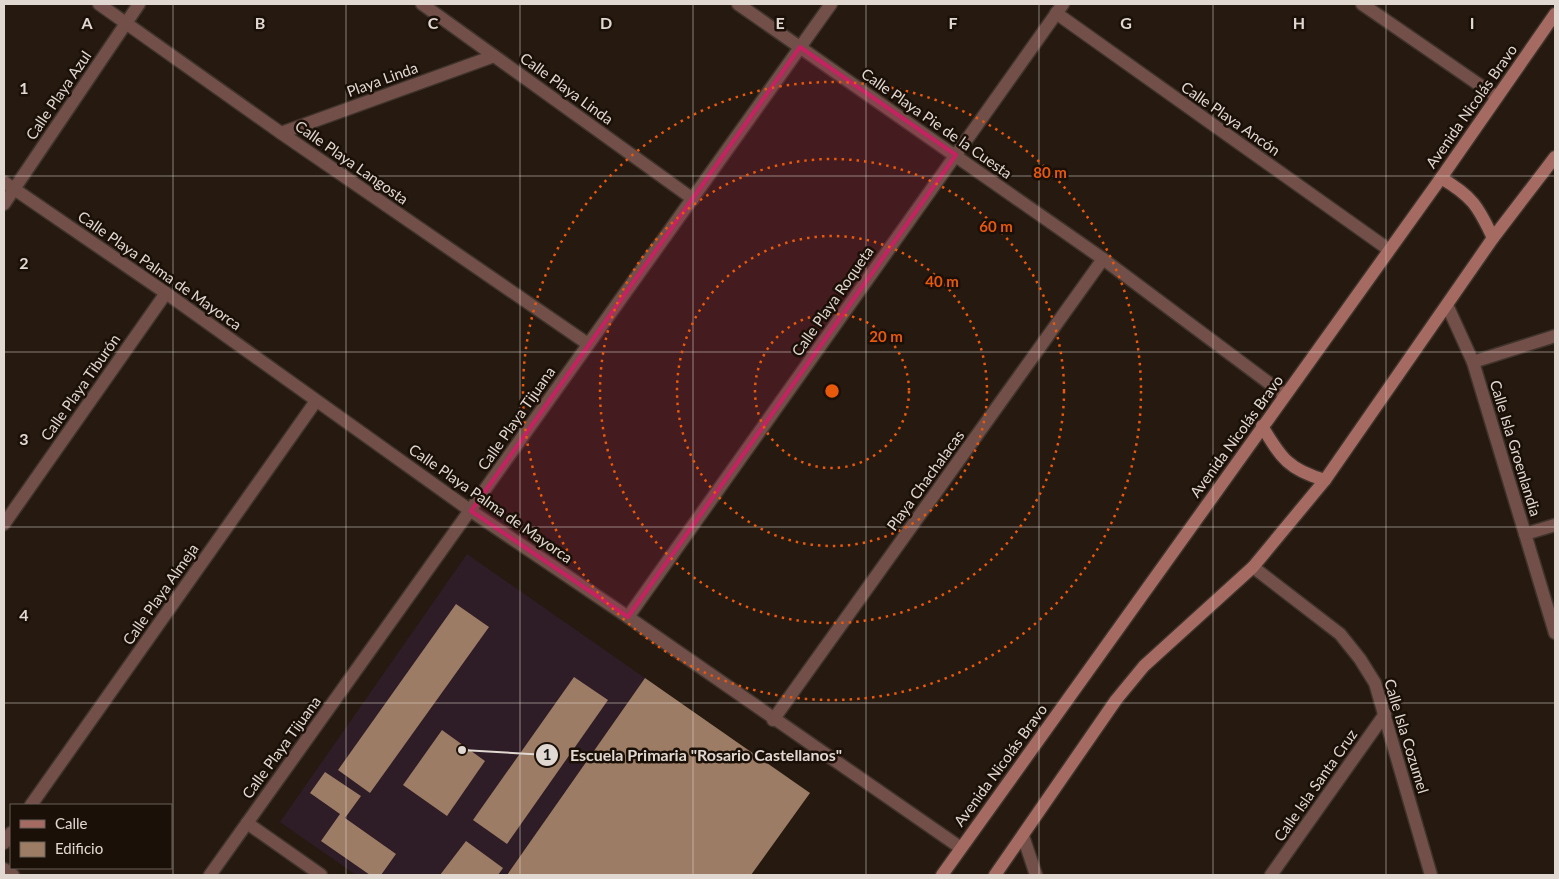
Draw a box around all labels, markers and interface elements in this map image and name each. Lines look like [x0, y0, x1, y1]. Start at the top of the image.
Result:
text: A [80, 13, 93, 32]
text: B [255, 13, 265, 32]
text: C [428, 13, 439, 32]
text: D [600, 13, 612, 32]
text: E [775, 13, 785, 32]
text: F [948, 13, 958, 32]
text: G [1120, 13, 1132, 32]
text: H [1293, 13, 1305, 32]
text: I [1470, 13, 1474, 32]
street label: Avenida Nicolás Bravo [1422, 41, 1520, 171]
street label: Calle Playa Azul [22, 47, 94, 143]
street label: Calle Playa Linda [517, 48, 617, 128]
street label: Playa Linda [344, 58, 420, 100]
street label: Calle Playa Pie de la Cuesta [858, 64, 1016, 182]
street label: Calle Playa Ancón [1178, 77, 1284, 159]
text: 1 [19, 78, 29, 97]
street label: Calle Playa Langosta [292, 116, 412, 208]
text: 80 m [1033, 163, 1067, 181]
street label: Calle Playa Palma de Mayorca [75, 207, 245, 333]
text: 60 m [979, 217, 1013, 235]
street label: Calle Playa Roqueta [787, 243, 877, 359]
text: 2 [19, 253, 29, 272]
text: 40 m [925, 272, 959, 290]
text: 20 m [869, 327, 903, 345]
street label: Calle Playa Tiburón [37, 330, 123, 444]
street label: Calle Playa Tijuana [474, 363, 558, 473]
street label: Avenida Nicolás Bravo [1186, 371, 1286, 501]
street label: Calle Isla Groenlandia [1487, 378, 1545, 518]
centre of rings [823, 382, 841, 400]
street label: Playa Chachalacas [883, 426, 967, 534]
text: 3 [19, 429, 29, 448]
street label: Calle Playa Palma de Mayorca [406, 440, 576, 566]
street label: Calle Playa Almeja [118, 540, 202, 648]
text: 4 [19, 605, 29, 624]
street label: Calle Isla Cozumel [1381, 677, 1433, 795]
street label: Calle Playa Tijuana [238, 692, 324, 802]
street label: Avenida Nicolás Bravo [950, 700, 1050, 830]
street label: Calle Isla Santa Cruz [1270, 725, 1361, 844]
callout: Escuela Primaria "Rosario Castellanos" [535, 740, 852, 771]
text: 1 [543, 745, 551, 763]
text: Escuela Primaria "Rosario Castellanos" [570, 745, 842, 764]
legend [10, 804, 172, 869]
text: Calle [55, 814, 88, 832]
text: Edificio [55, 839, 103, 857]

